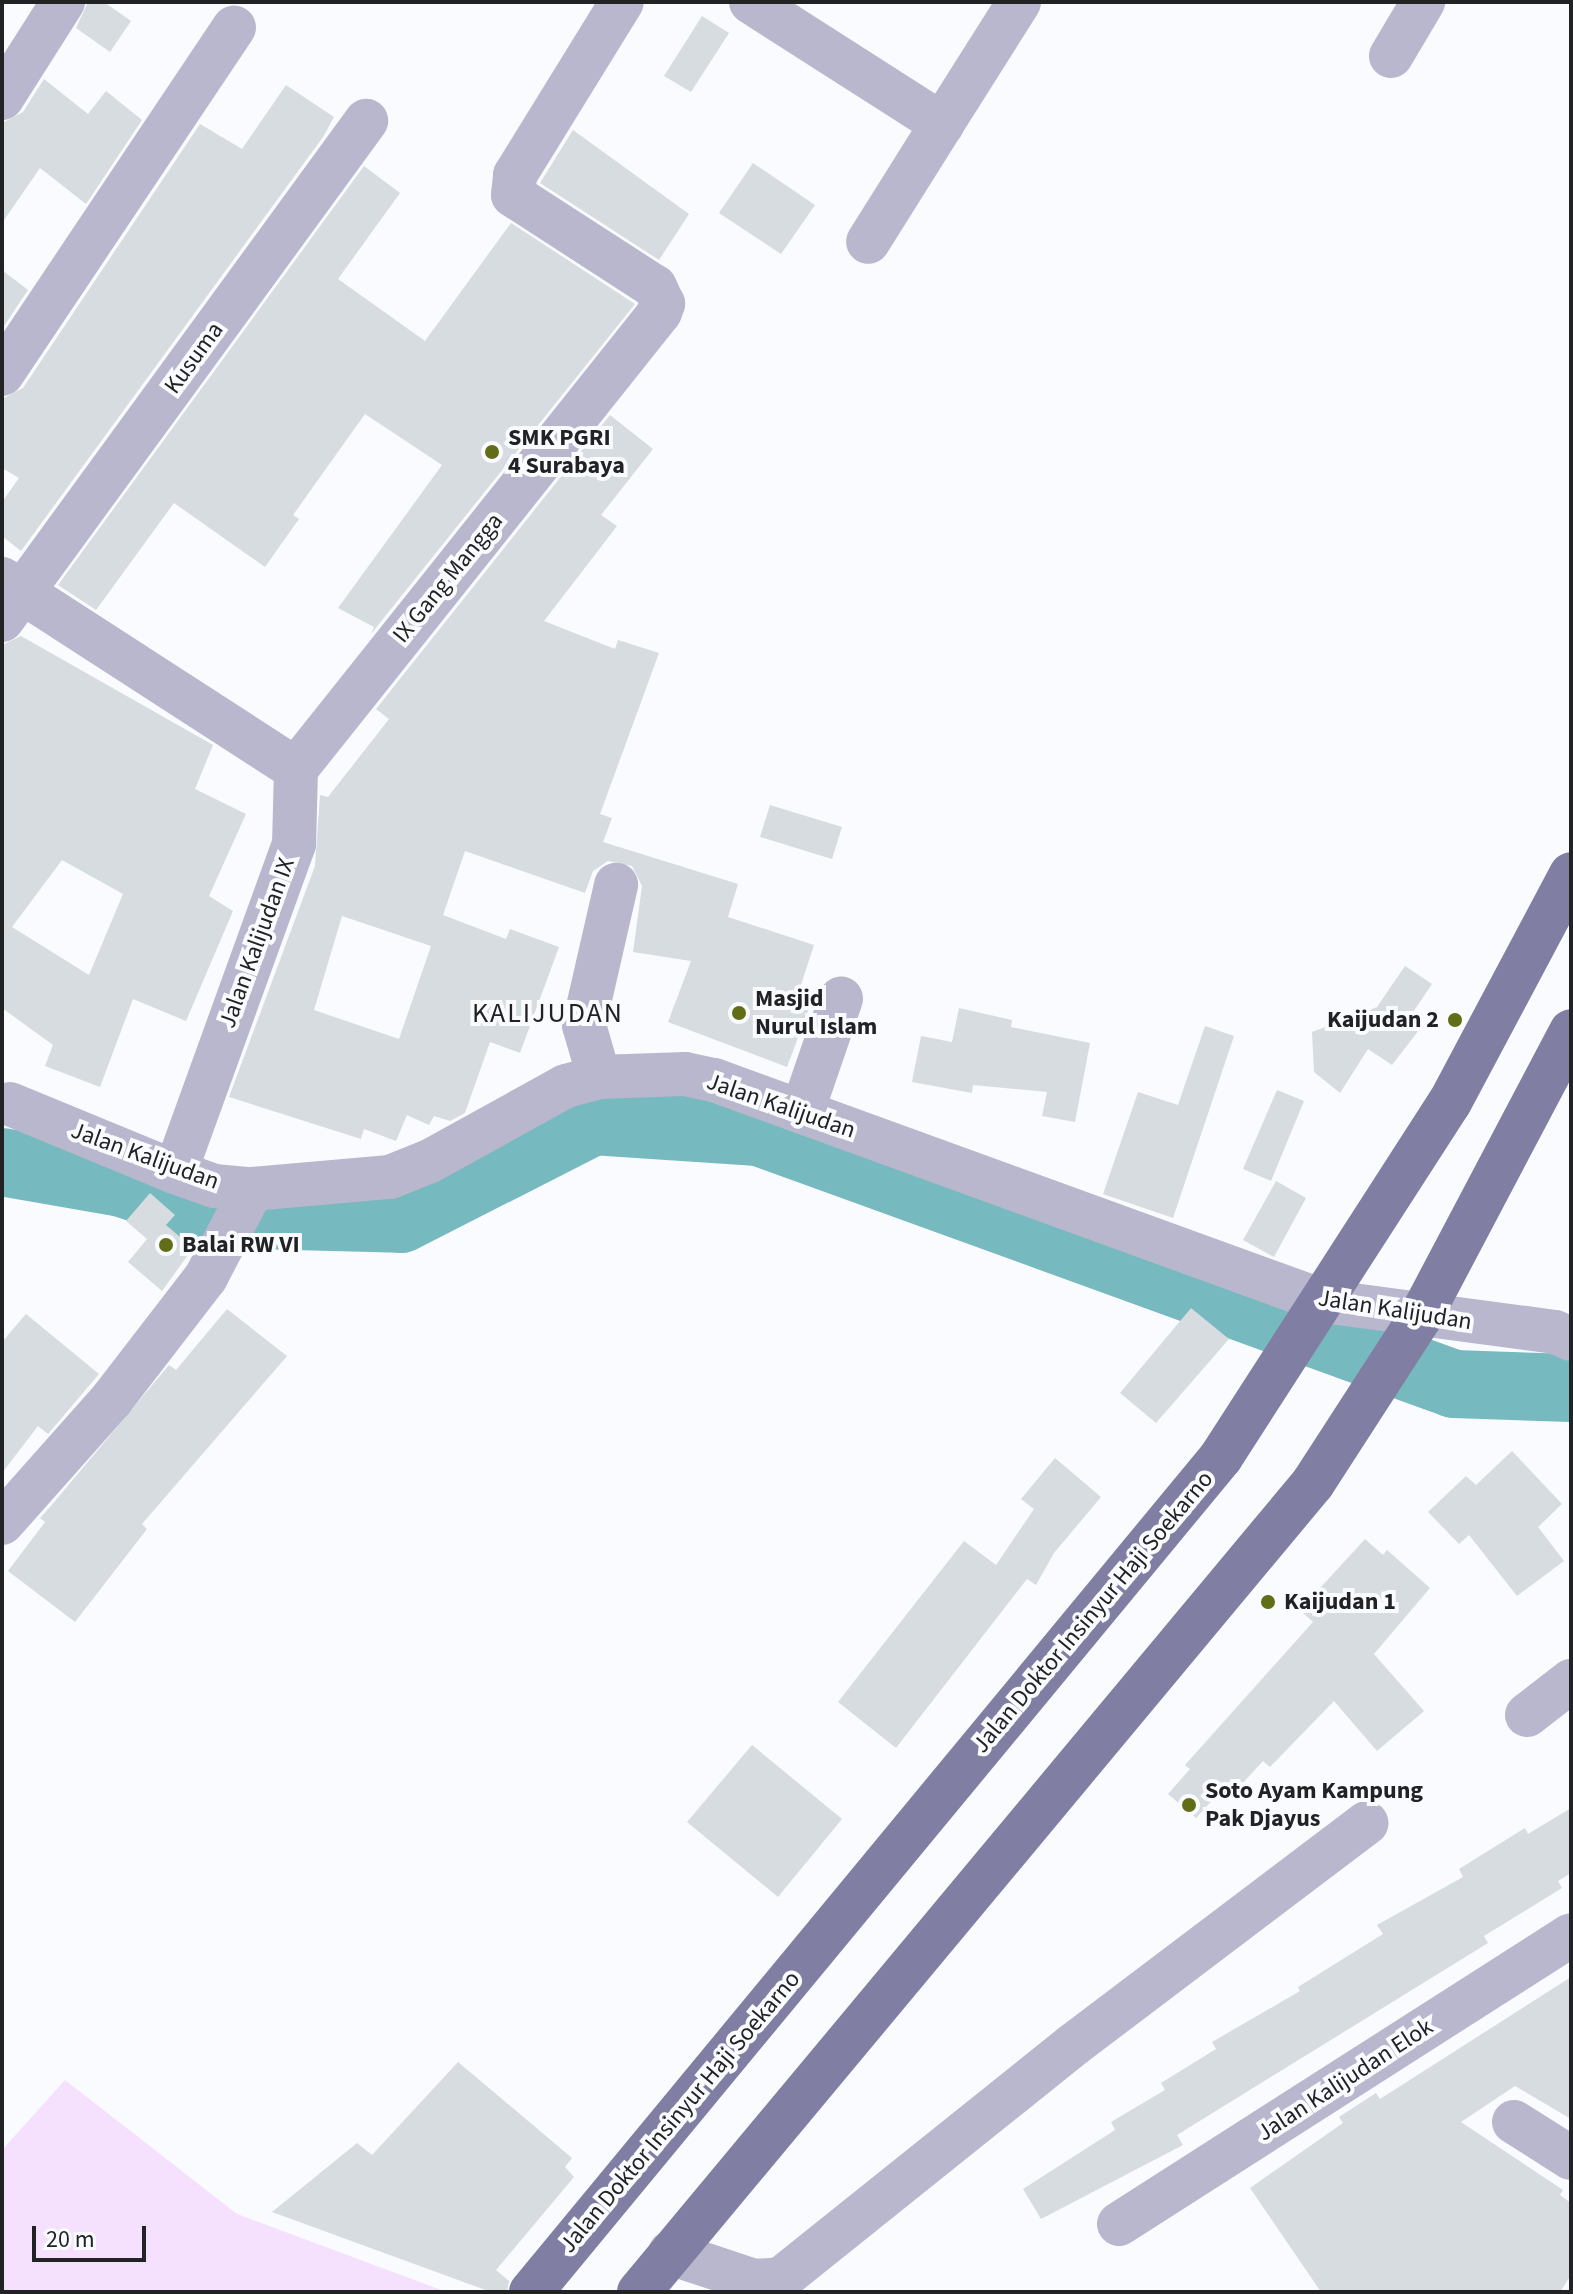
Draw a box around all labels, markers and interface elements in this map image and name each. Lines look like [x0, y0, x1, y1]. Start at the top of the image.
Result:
street label: Kusuma [158, 316, 230, 400]
place label: SMK PGRI 4 Surabaya [508, 424, 625, 480]
marker: SMK PGRI 4 Surabaya [483, 443, 501, 461]
street label: IX Gang Mangga [387, 507, 509, 649]
street label: Jalan Kalijudan IX [213, 854, 301, 1032]
place label: Masjid Nurul Islam [755, 985, 877, 1041]
district label: KALIJUDAN [472, 996, 624, 1030]
marker: Masjid Nurul Islam [730, 1004, 748, 1022]
place label: Kaijudan 2 [1327, 1006, 1439, 1034]
marker: Kaijudan 2 [1446, 1011, 1464, 1029]
street label: Jalan Kalijudan [703, 1067, 859, 1145]
street label: Jalan Kalijudan [67, 1116, 223, 1196]
place label: Balai RW VI [182, 1231, 300, 1259]
marker: Balai RW VI [157, 1236, 175, 1254]
street label: Jalan Kalijudan [1316, 1284, 1474, 1336]
street label: Jalan Doktor Insinyur Haji Soekarno [967, 1465, 1219, 1759]
place label: Kaijudan 1 [1284, 1588, 1396, 1616]
marker: Kaijudan 1 [1259, 1593, 1277, 1611]
place label: Soto Ayam Kampung Pak Djayus [1205, 1777, 1423, 1833]
marker: Soto Ayam Kampung Pak Djayus [1180, 1796, 1198, 1814]
street label: Jalan Doktor Insinyur Haji Soekarno [554, 1965, 806, 2259]
street label: Jalan Kalijudan Elok [1252, 2012, 1438, 2148]
scale bar [36, 2210, 150, 2260]
text: 20 m [46, 2222, 95, 2257]

